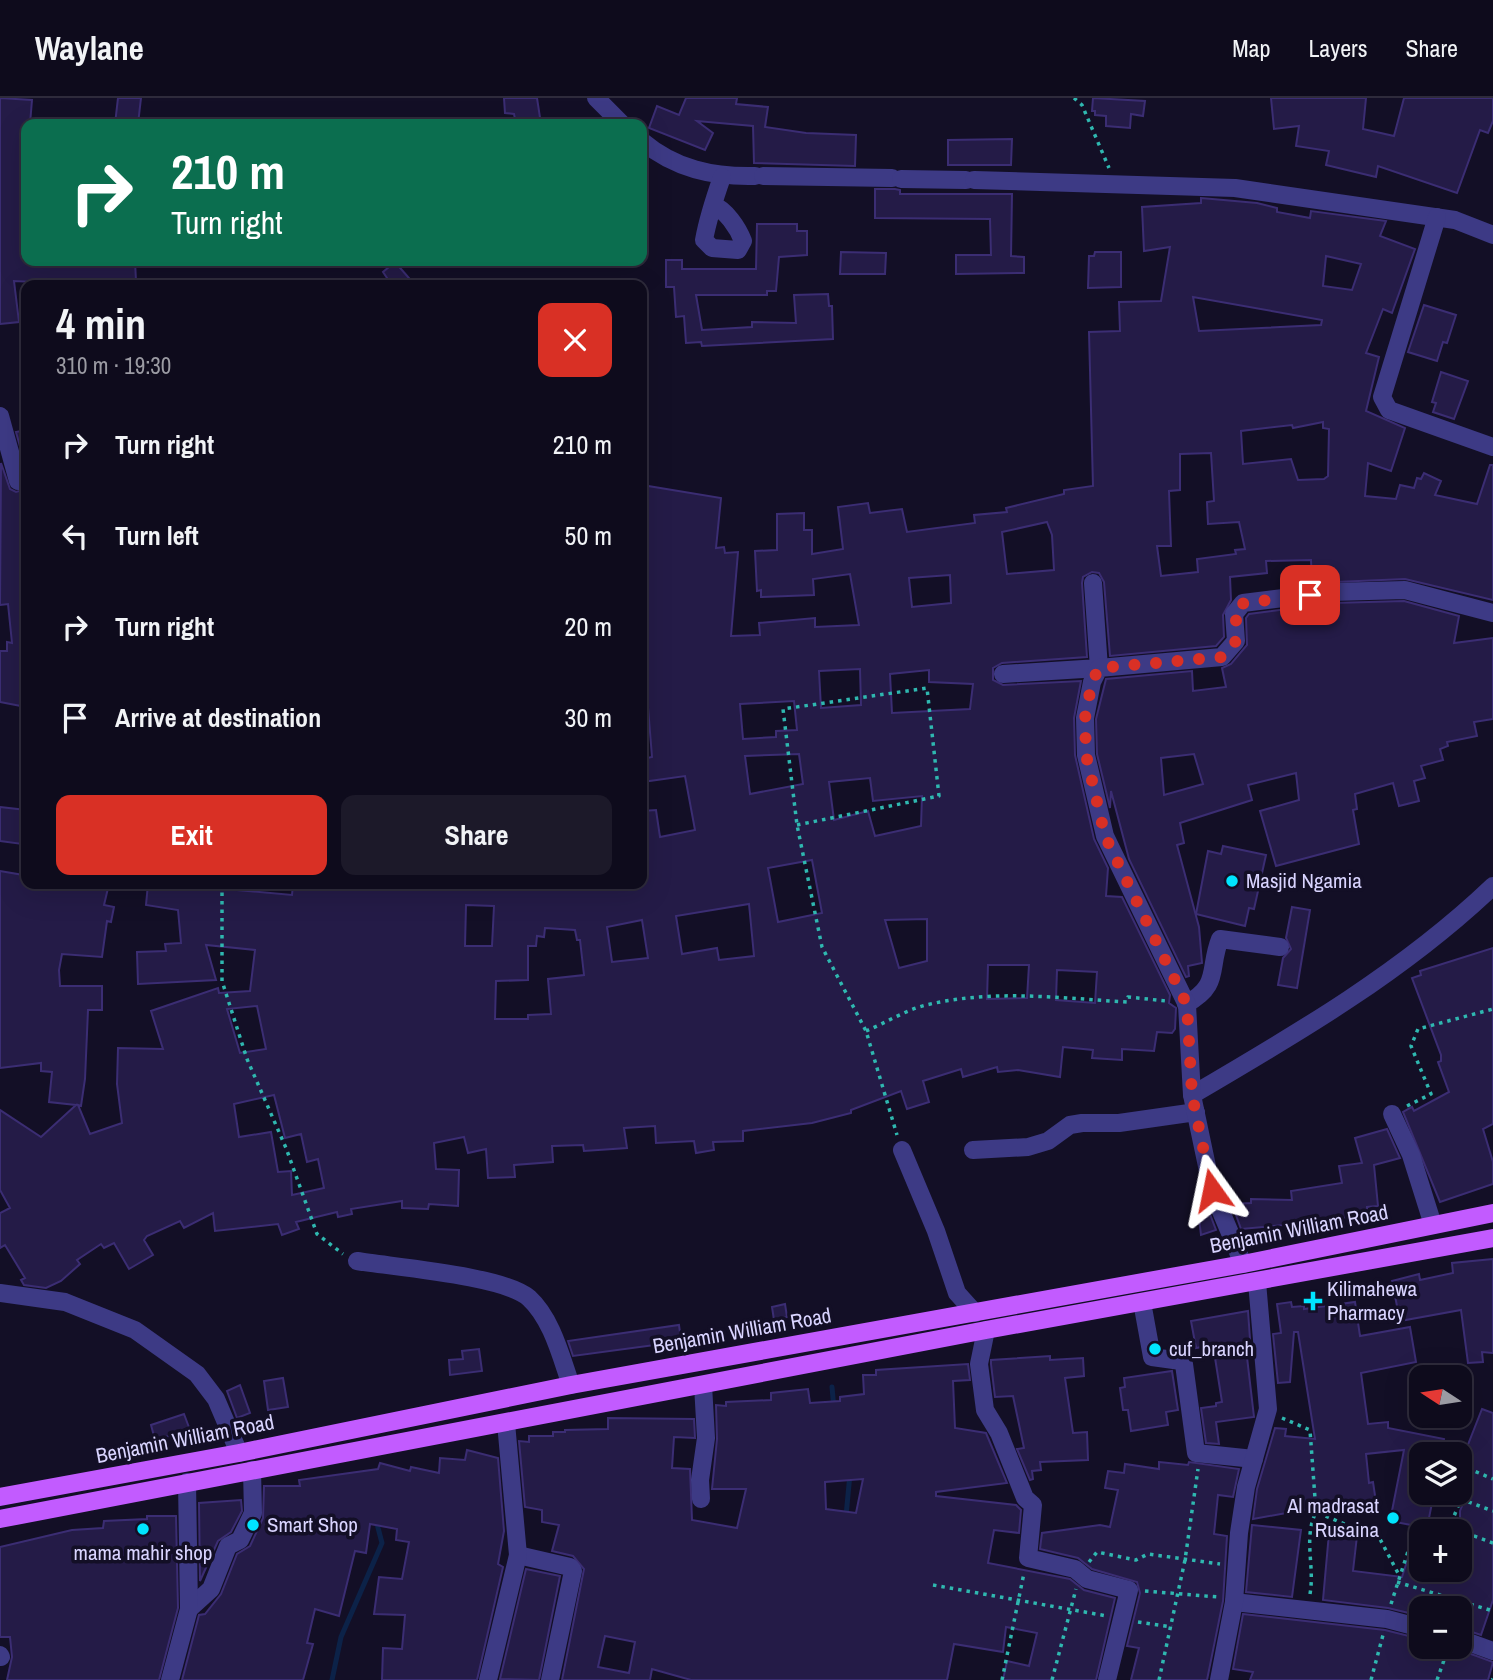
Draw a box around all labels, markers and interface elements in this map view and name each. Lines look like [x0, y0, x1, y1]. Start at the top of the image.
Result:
text: Waylane [35, 26, 144, 70]
text: Map [1232, 32, 1270, 64]
text: Layers [1308, 32, 1367, 64]
text: Share [1405, 32, 1458, 64]
text: 210 m [171, 138, 285, 204]
icon: right [56, 147, 147, 238]
text: Turn right [171, 201, 283, 244]
text: 4 min [56, 296, 146, 352]
button: close [538, 303, 612, 377]
text: 310 m · 19:30 [56, 350, 171, 381]
icon: right [56, 426, 94, 464]
text: Turn right [115, 427, 214, 462]
text: 210 m [553, 427, 612, 462]
icon: left [56, 517, 94, 555]
text: Turn left [115, 518, 199, 553]
text: 50 m [565, 518, 612, 553]
pin [1280, 565, 1340, 625]
icon: arrive [1291, 576, 1329, 614]
icon: right [56, 608, 94, 646]
text: Turn right [115, 609, 214, 644]
text: 20 m [565, 609, 612, 644]
icon: arrive [56, 699, 94, 737]
text: Arrive at destination [115, 700, 321, 735]
text: 30 m [565, 700, 612, 735]
button: Exit [56, 795, 327, 875]
button: Share [341, 795, 612, 875]
place label: Masjid Ngamia [1246, 866, 1362, 895]
marker: Masjid Ngamia [1224, 873, 1240, 889]
position arrow [1175, 1153, 1249, 1227]
street label: Benjamin William Road [1207, 1197, 1390, 1260]
place label: Kilimahewa Pharmacy [1327, 1274, 1417, 1327]
marker: Kilimahewa Pharmacy [1305, 1293, 1321, 1309]
street label: Benjamin William Road [650, 1301, 833, 1360]
place label: cuf_branch [1169, 1334, 1254, 1363]
marker: cuf_branch [1147, 1341, 1163, 1357]
north arrow [1409, 1365, 1472, 1428]
map controls [1409, 1365, 1472, 1659]
street label: Benjamin William Road [93, 1407, 276, 1470]
button: layers [1409, 1442, 1472, 1505]
place label: Al madrasat Rusaina [1286, 1491, 1379, 1544]
place label: Smart Shop [267, 1510, 358, 1539]
marker: Al madrasat Rusaina [1385, 1510, 1401, 1526]
marker: Smart Shop [245, 1517, 261, 1533]
button: + [1409, 1519, 1472, 1582]
marker: mama mahir shop [135, 1521, 151, 1537]
place label: mama mahir shop [74, 1538, 212, 1567]
button: − [1409, 1596, 1472, 1659]

